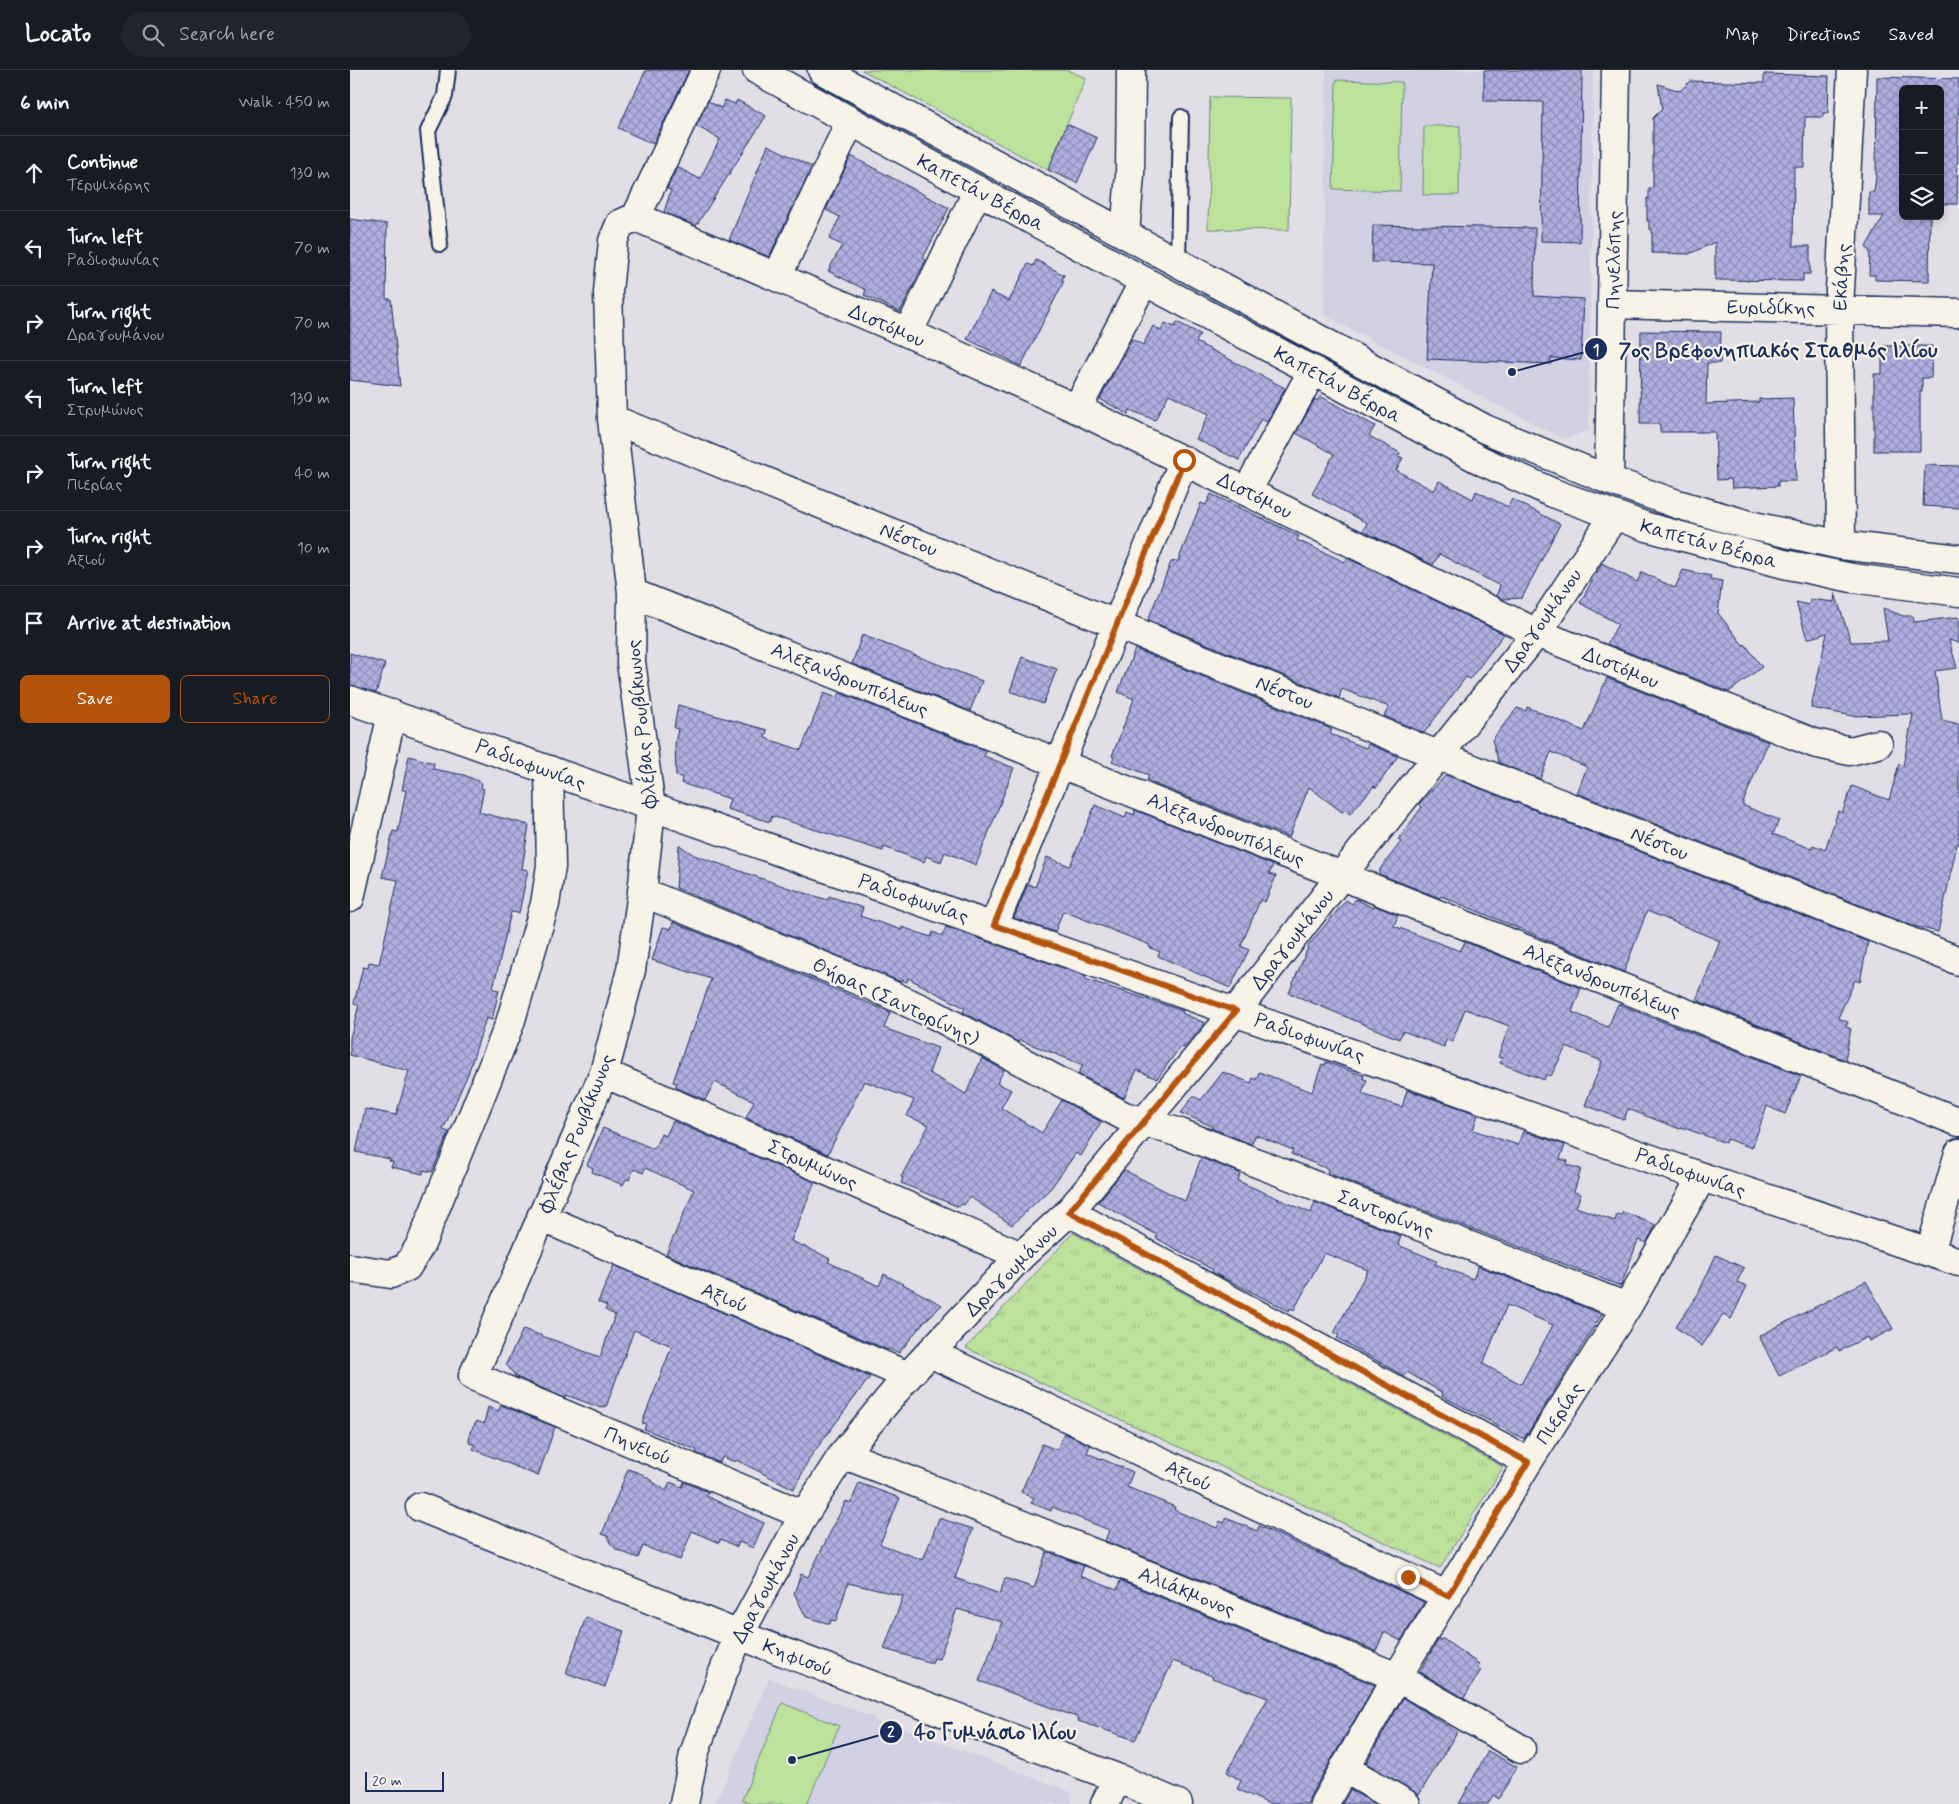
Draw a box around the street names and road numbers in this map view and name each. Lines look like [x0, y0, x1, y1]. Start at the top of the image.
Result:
street label: Καπετάν Βέρρα [912, 148, 1049, 238]
street label: Πηνελόπης [1600, 210, 1629, 310]
street label: Εκάβης [1827, 243, 1858, 311]
street label: Ευριδίκης [1727, 294, 1816, 323]
street label: Διστόμου [844, 298, 929, 355]
street label: Καπετάν Βέρρα [1269, 340, 1406, 430]
street label: Διστόμου [1212, 467, 1296, 526]
street label: Καπετάν Βέρρα [1637, 513, 1780, 576]
street label: Νέστου [876, 517, 941, 564]
street label: Δραγουμάνου [1497, 563, 1589, 678]
street label: Αλεξανδρουπόλεως [767, 637, 932, 724]
street label: Φλέβας Ρουβίκωνος [620, 638, 665, 811]
street label: Διστόμου [1578, 641, 1663, 696]
street label: Νέστου [1252, 670, 1317, 717]
street label: Ραδιοφωνίας [472, 733, 589, 798]
street label: Αλεξανδρουπόλεως [1143, 787, 1308, 874]
street label: Νέστου [1627, 821, 1692, 868]
street label: Ραδιοφωνίας [855, 868, 973, 931]
street label: Δραγουμάνου [1245, 884, 1341, 996]
street label: Αλεξανδρουπόλεως [1519, 938, 1684, 1025]
street label: Θήρας (Σαντορίνης) [807, 952, 983, 1053]
street label: Ραδιοφωνίας [1251, 1007, 1369, 1070]
street label: Φλέβας Ρουβίκωνος [533, 1050, 622, 1218]
street label: Στρυμώνος [763, 1134, 862, 1197]
street label: Ραδιοφωνίας [1632, 1142, 1750, 1205]
street label: Σαντορίνης [1333, 1184, 1438, 1245]
street label: Δραγουμάνου [960, 1219, 1064, 1323]
street label: Αξιού [697, 1276, 752, 1320]
street label: Πιερίας [1530, 1377, 1591, 1450]
street label: Πηνειού [600, 1420, 675, 1473]
street label: Αξιού [1161, 1454, 1216, 1499]
street label: Δραγουμάνου [726, 1529, 807, 1649]
street label: Αλιάκμονος [1134, 1561, 1239, 1624]
street label: Κηφισού [758, 1633, 836, 1684]

